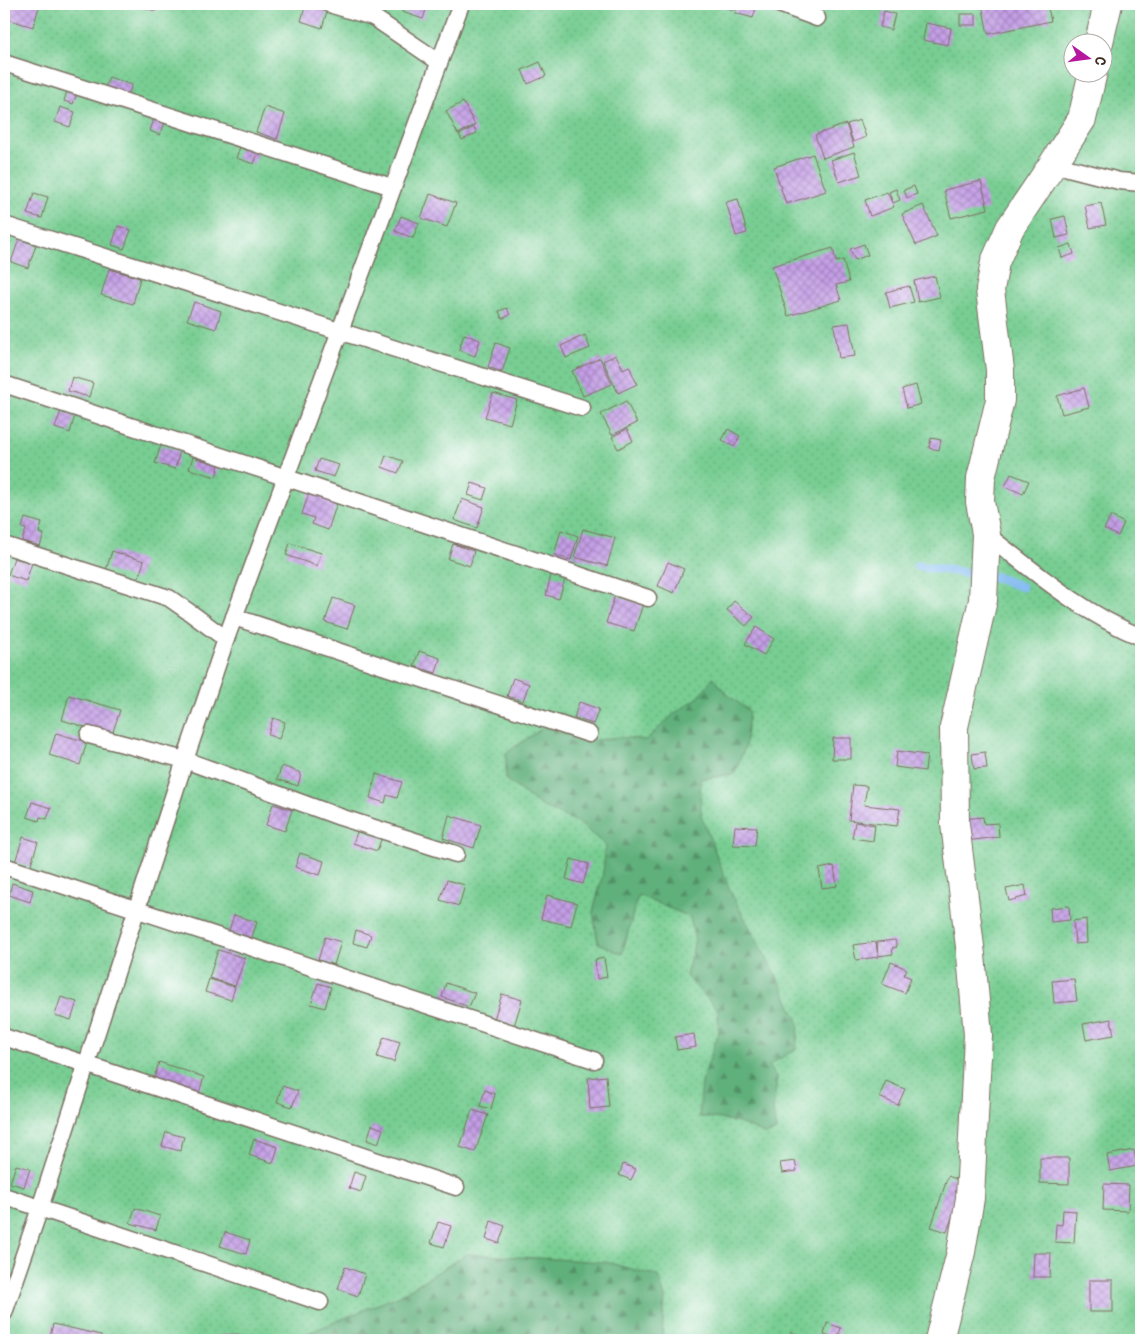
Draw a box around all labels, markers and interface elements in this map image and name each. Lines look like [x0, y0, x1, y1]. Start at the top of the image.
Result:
north arrow [1062, 32, 1112, 82]
text: С [1091, 55, 1109, 68]

